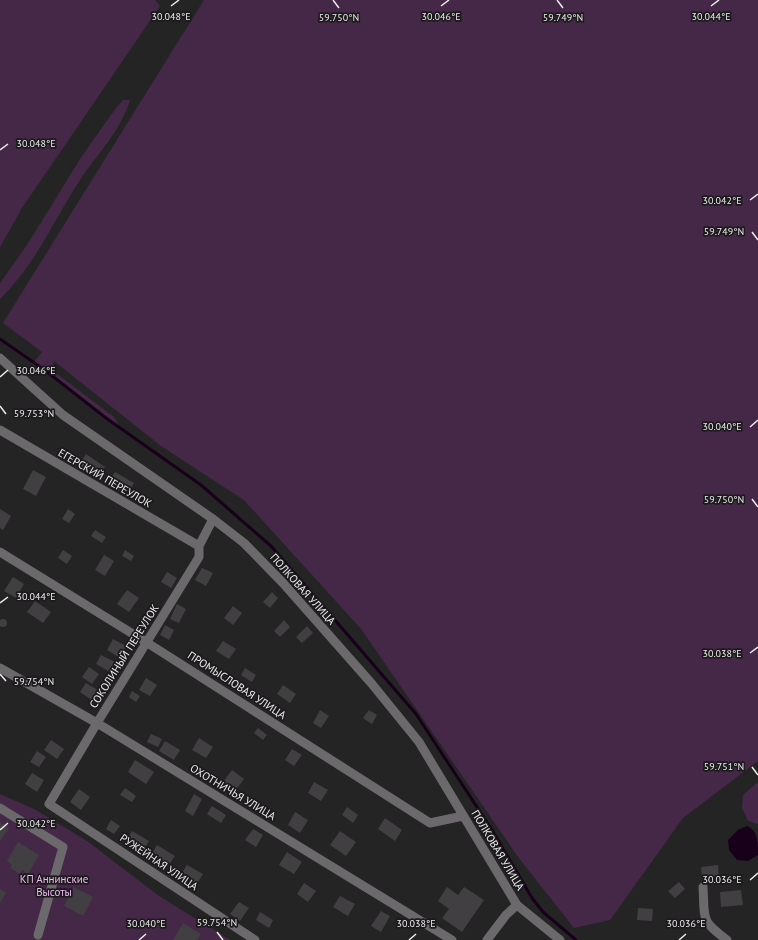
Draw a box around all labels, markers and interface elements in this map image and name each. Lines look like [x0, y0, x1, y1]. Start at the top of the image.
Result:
text: 30.048°E [152, 10, 191, 23]
text: 30.046°E [422, 10, 461, 23]
text: 30.044°E [692, 10, 731, 23]
text: 59.750°N [319, 11, 359, 24]
text: 59.749°N [543, 11, 583, 24]
text: 30.048°E [17, 137, 56, 150]
text: 30.042°E [703, 194, 742, 207]
text: 59.749°N [704, 225, 744, 238]
text: 30.046°E [17, 364, 56, 377]
text: 59.753°N [14, 407, 54, 420]
text: 30.040°E [703, 420, 742, 433]
street label: ЕГЕРСКИЙ ПЕРЕУЛОК [56, 446, 154, 511]
text: 59.750°N [704, 493, 744, 506]
street label: ПОЛКОВАЯ УЛИЦА [267, 550, 339, 628]
text: 30.044°E [17, 590, 56, 603]
street label: СОКОЛИНЫЙ ПЕРЕУЛОК [86, 601, 162, 711]
text: 30.038°E [703, 647, 742, 660]
street label: ПРОМЫСЛОВАЯ УЛИЦА [185, 648, 289, 722]
text: 59.754°N [14, 675, 54, 688]
text: 59.751°N [704, 760, 744, 773]
street label: ОХОТНИЧЬЯ УЛИЦА [188, 761, 279, 823]
street label: ПОЛКОВАЯ УЛИЦА [468, 807, 528, 893]
text: 30.042°E [17, 817, 56, 830]
street label: РУЖЕЙНАЯ УЛИЦА [117, 831, 201, 894]
park label: КП Аннинские Высоты [20, 872, 89, 899]
text: 30.036°E [703, 873, 742, 886]
text: 59.754°N [197, 916, 237, 929]
text: 30.040°E [127, 917, 166, 930]
text: 30.038°E [397, 917, 436, 930]
text: 30.036°E [667, 917, 706, 930]

